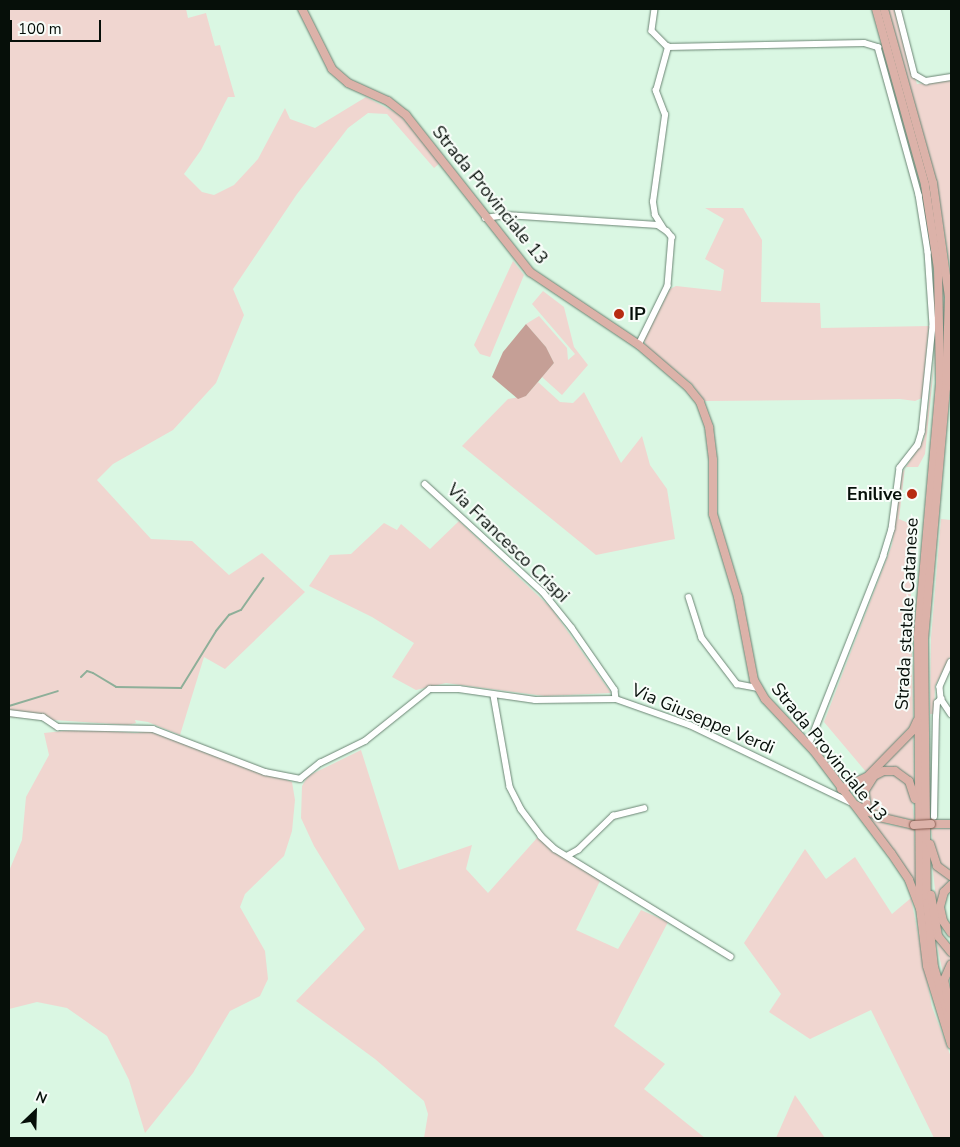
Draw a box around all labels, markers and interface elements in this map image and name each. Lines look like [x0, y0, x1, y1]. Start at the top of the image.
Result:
scale bar [12, 10, 104, 42]
text: 100 m [18, 19, 62, 39]
street label: Strada Provinciale 13 [427, 121, 553, 269]
place label: IP [629, 303, 646, 325]
marker: IP [613, 308, 625, 320]
street label: Via Francesco Crispi [442, 479, 574, 607]
place label: Enilive [847, 483, 902, 505]
marker: Enilive [906, 488, 918, 500]
street label: Strada statale Catanese [891, 517, 923, 711]
street label: Strada Provinciale 13 [766, 678, 892, 826]
street label: Via Giuseppe Verdi [628, 679, 778, 759]
north arrow [10, 1087, 60, 1137]
text: N [33, 1087, 50, 1109]

